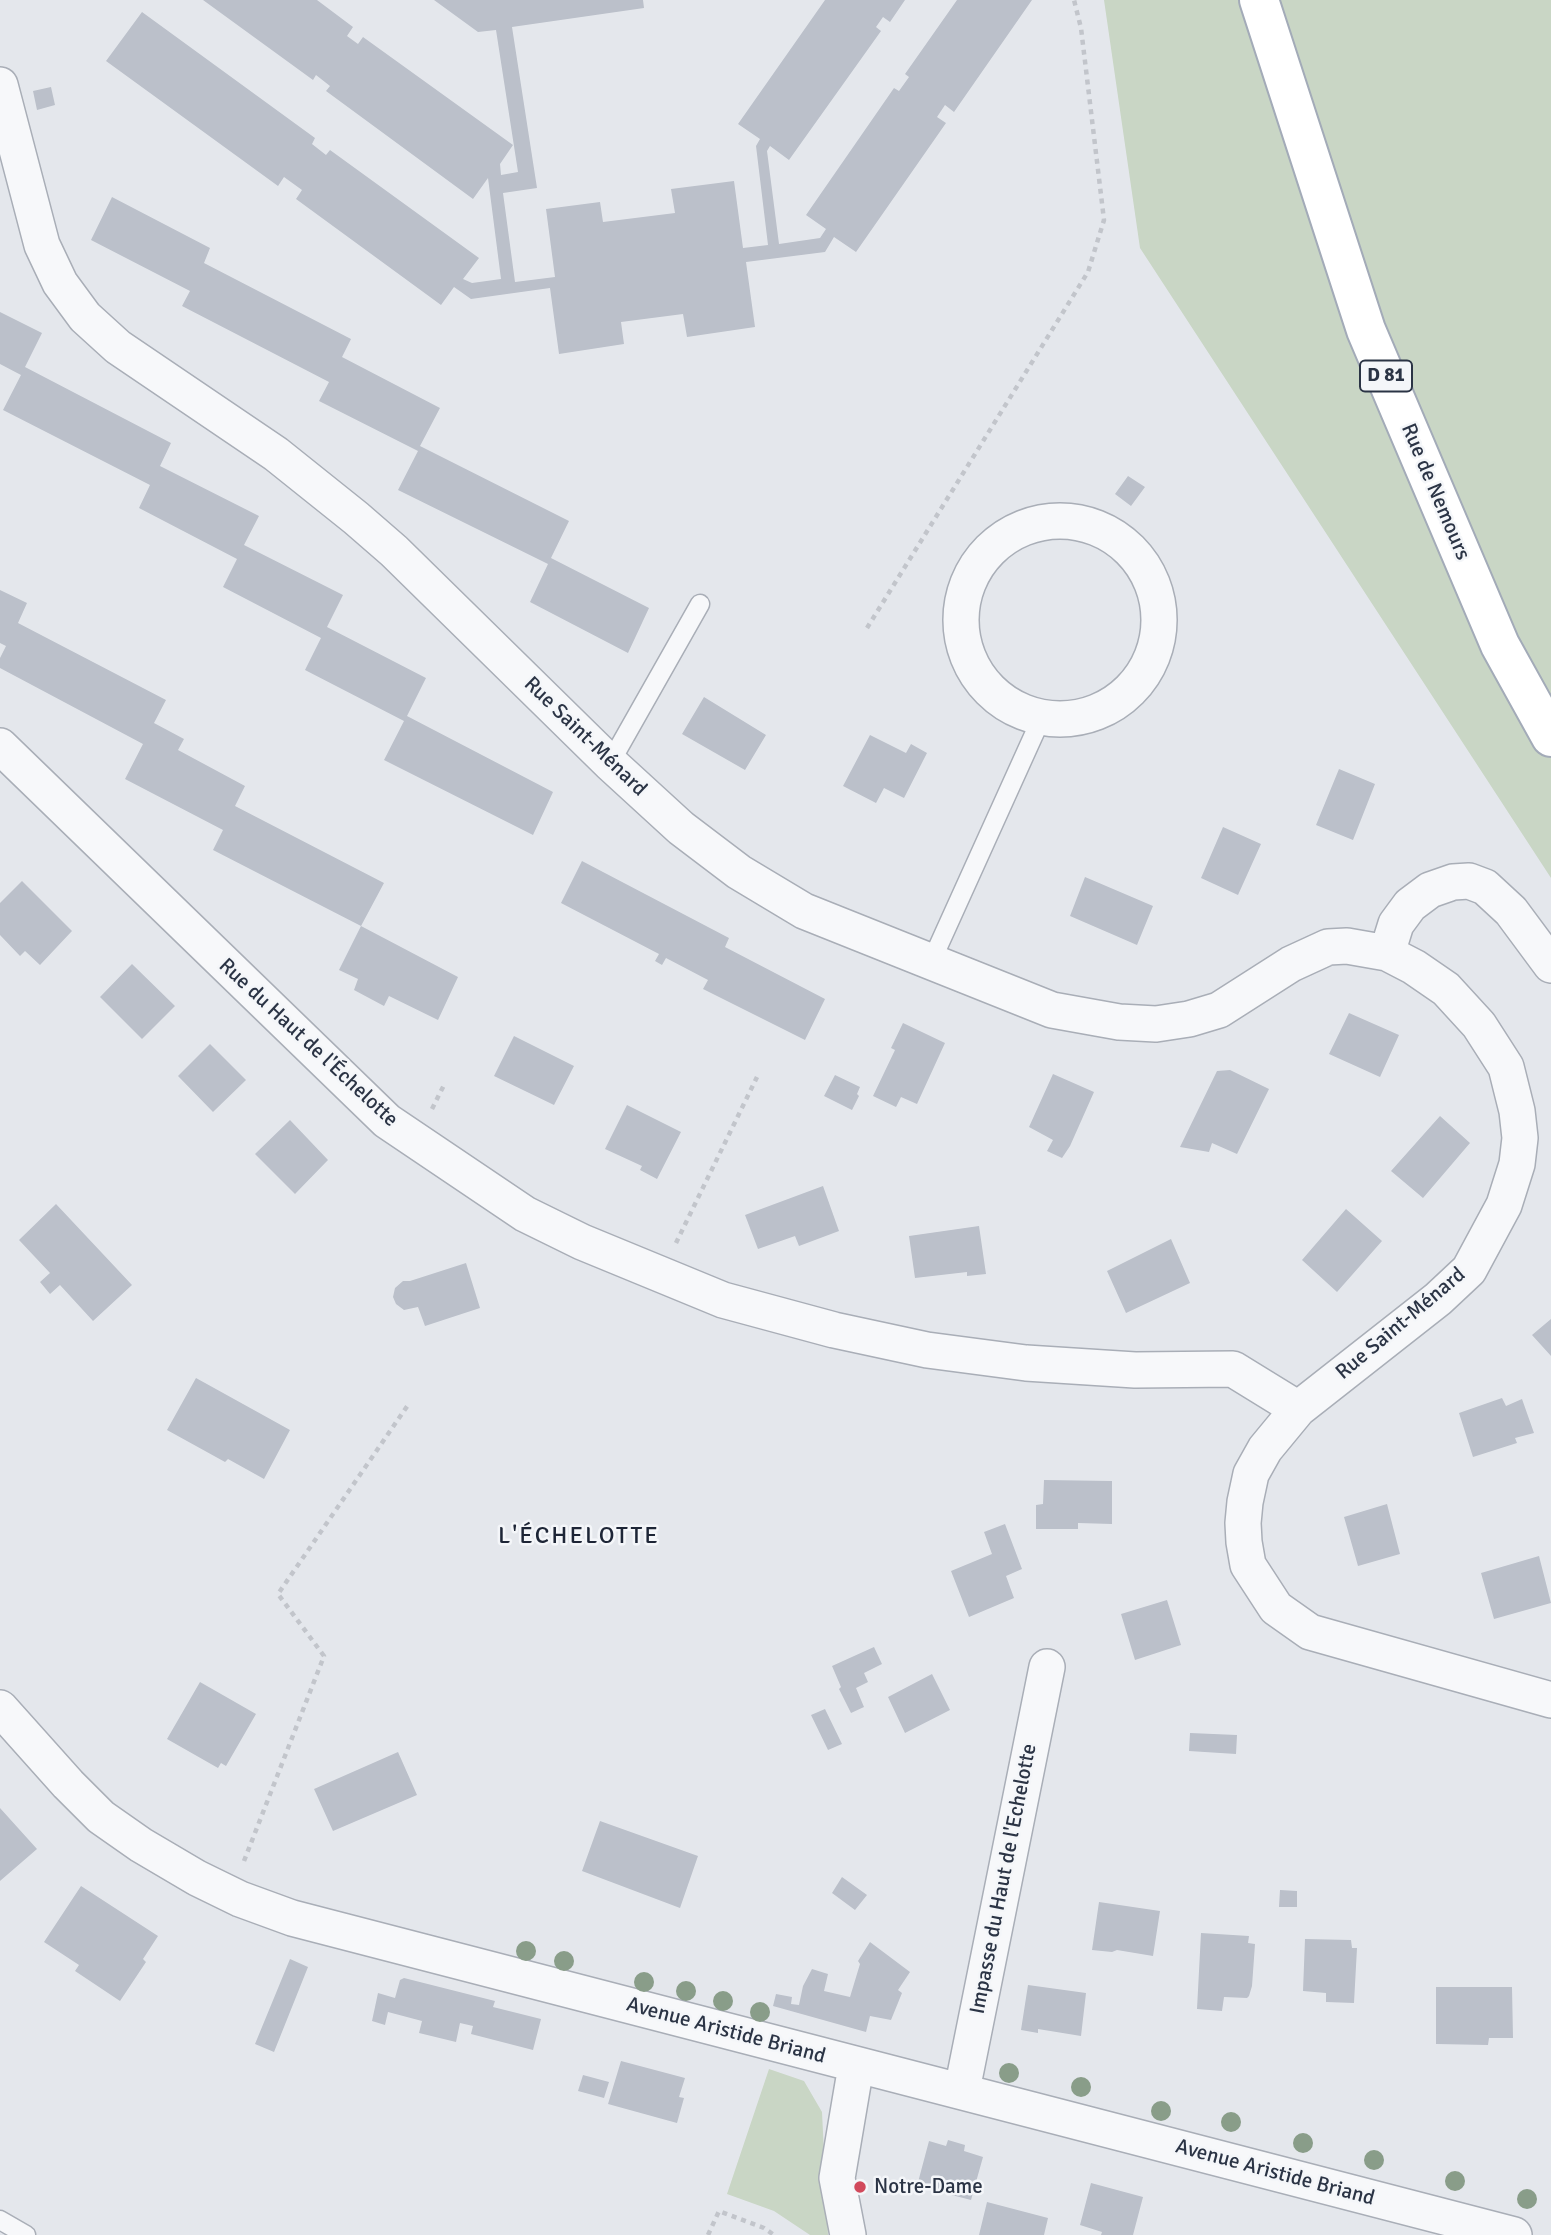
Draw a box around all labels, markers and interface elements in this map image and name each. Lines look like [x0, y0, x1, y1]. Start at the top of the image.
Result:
road number: D 81 [1360, 360, 1412, 392]
street label: Rue de Nemours [1395, 420, 1475, 564]
street label: Rue Saint-Ménard [518, 672, 652, 802]
street label: Rue du Haut de l'Échelotte [213, 953, 403, 1133]
street label: Rue Saint-Ménard [1331, 1263, 1471, 1385]
district label: L'ÉCHELOTTE [499, 1523, 659, 1551]
street label: Impasse du Haut de l'Echelotte [965, 1742, 1043, 2016]
street label: Avenue Aristide Briand [624, 1992, 828, 2070]
street label: Avenue Aristide Briand [1173, 2134, 1377, 2212]
place label: Notre-Dame [874, 2174, 983, 2200]
marker: Notre-Dame [852, 2179, 868, 2195]

